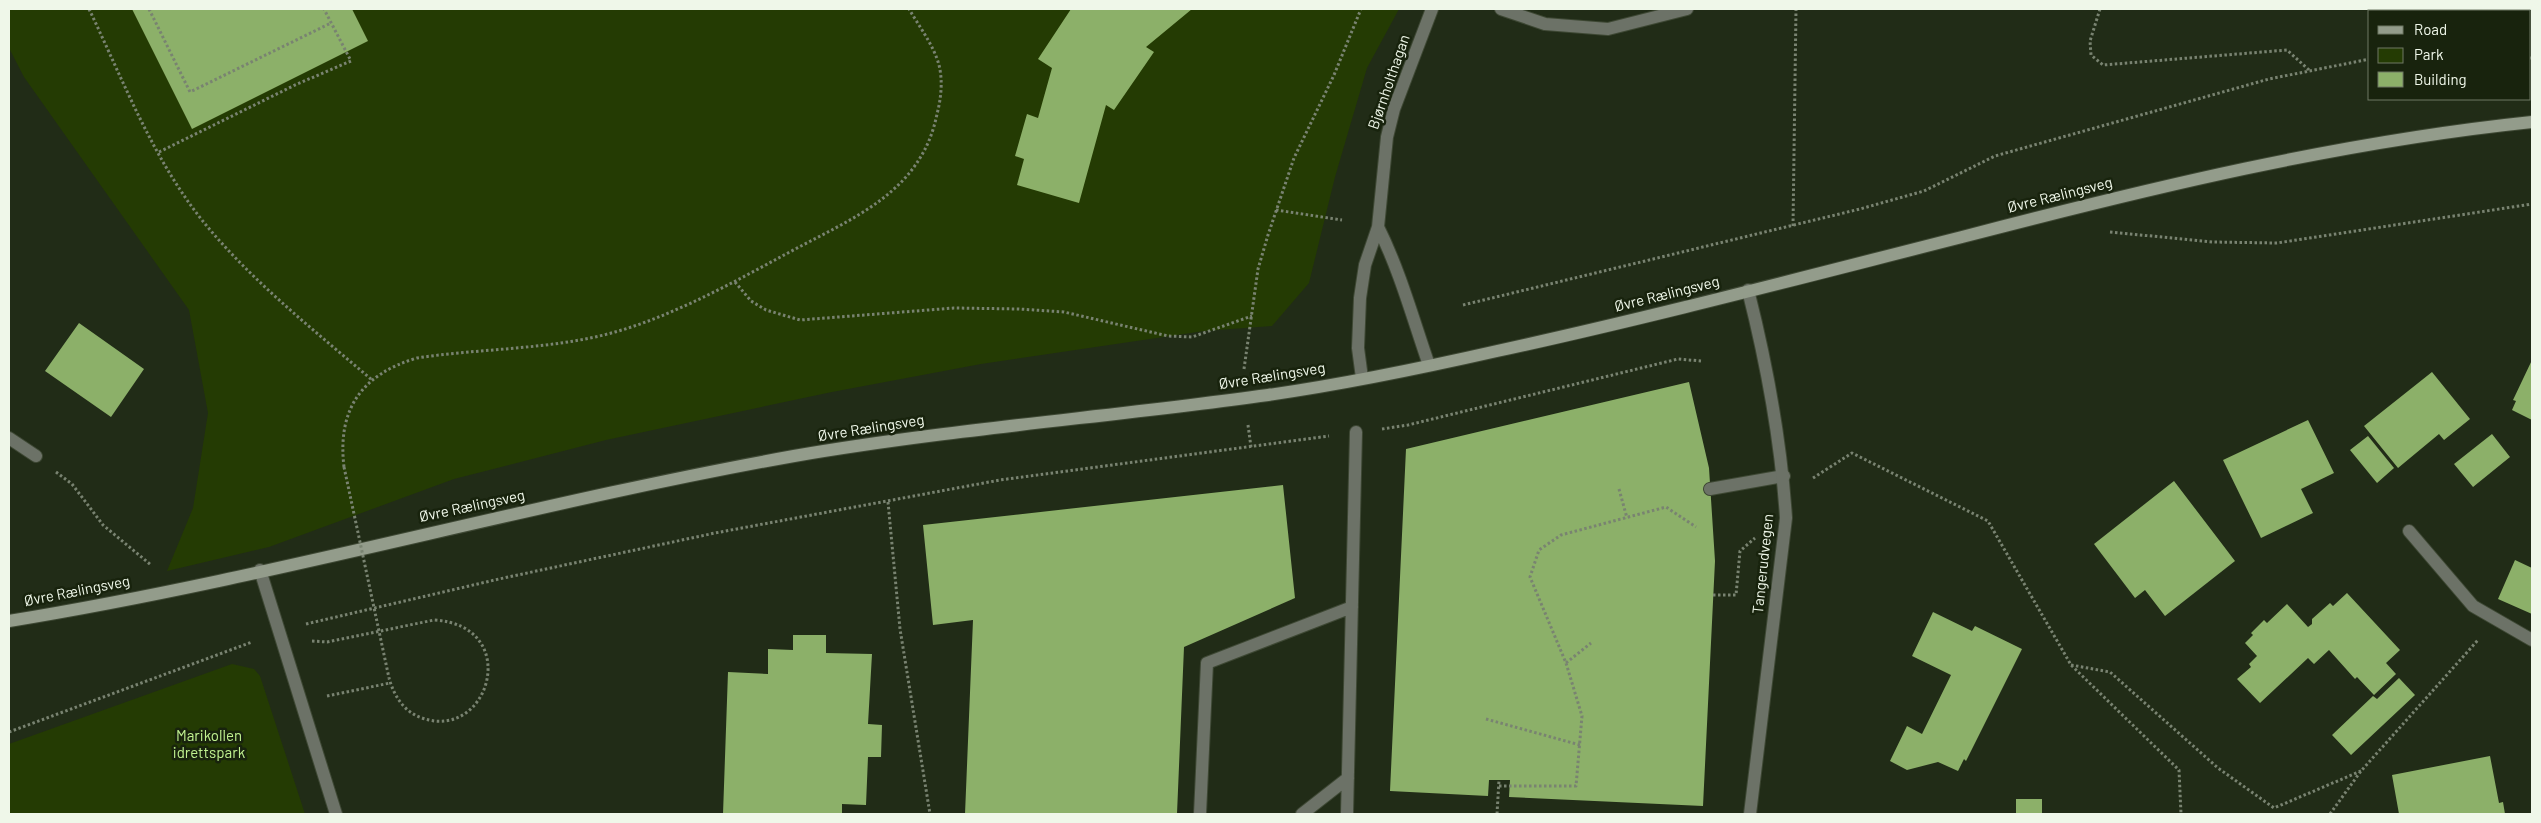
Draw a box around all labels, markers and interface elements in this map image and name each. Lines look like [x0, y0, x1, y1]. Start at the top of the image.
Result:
legend [2368, 10, 2531, 100]
text: Road [2414, 20, 2447, 38]
street label: Bjørnholthagan [1363, 32, 1413, 131]
text: Park [2414, 45, 2444, 63]
text: Building [2414, 70, 2467, 88]
street label: Øvre Rælingsveg [2005, 172, 2114, 216]
street label: Øvre Rælingsveg [1612, 271, 1721, 315]
street label: Øvre Rælingsveg [1217, 358, 1326, 392]
street label: Øvre Rælingsveg [816, 410, 925, 444]
street label: Øvre Rælingsveg [417, 485, 526, 525]
street label: Tangerudvegen [1748, 513, 1776, 615]
street label: Øvre Rælingsveg [22, 571, 131, 609]
park label: Marikollen idrettspark [173, 726, 246, 761]

